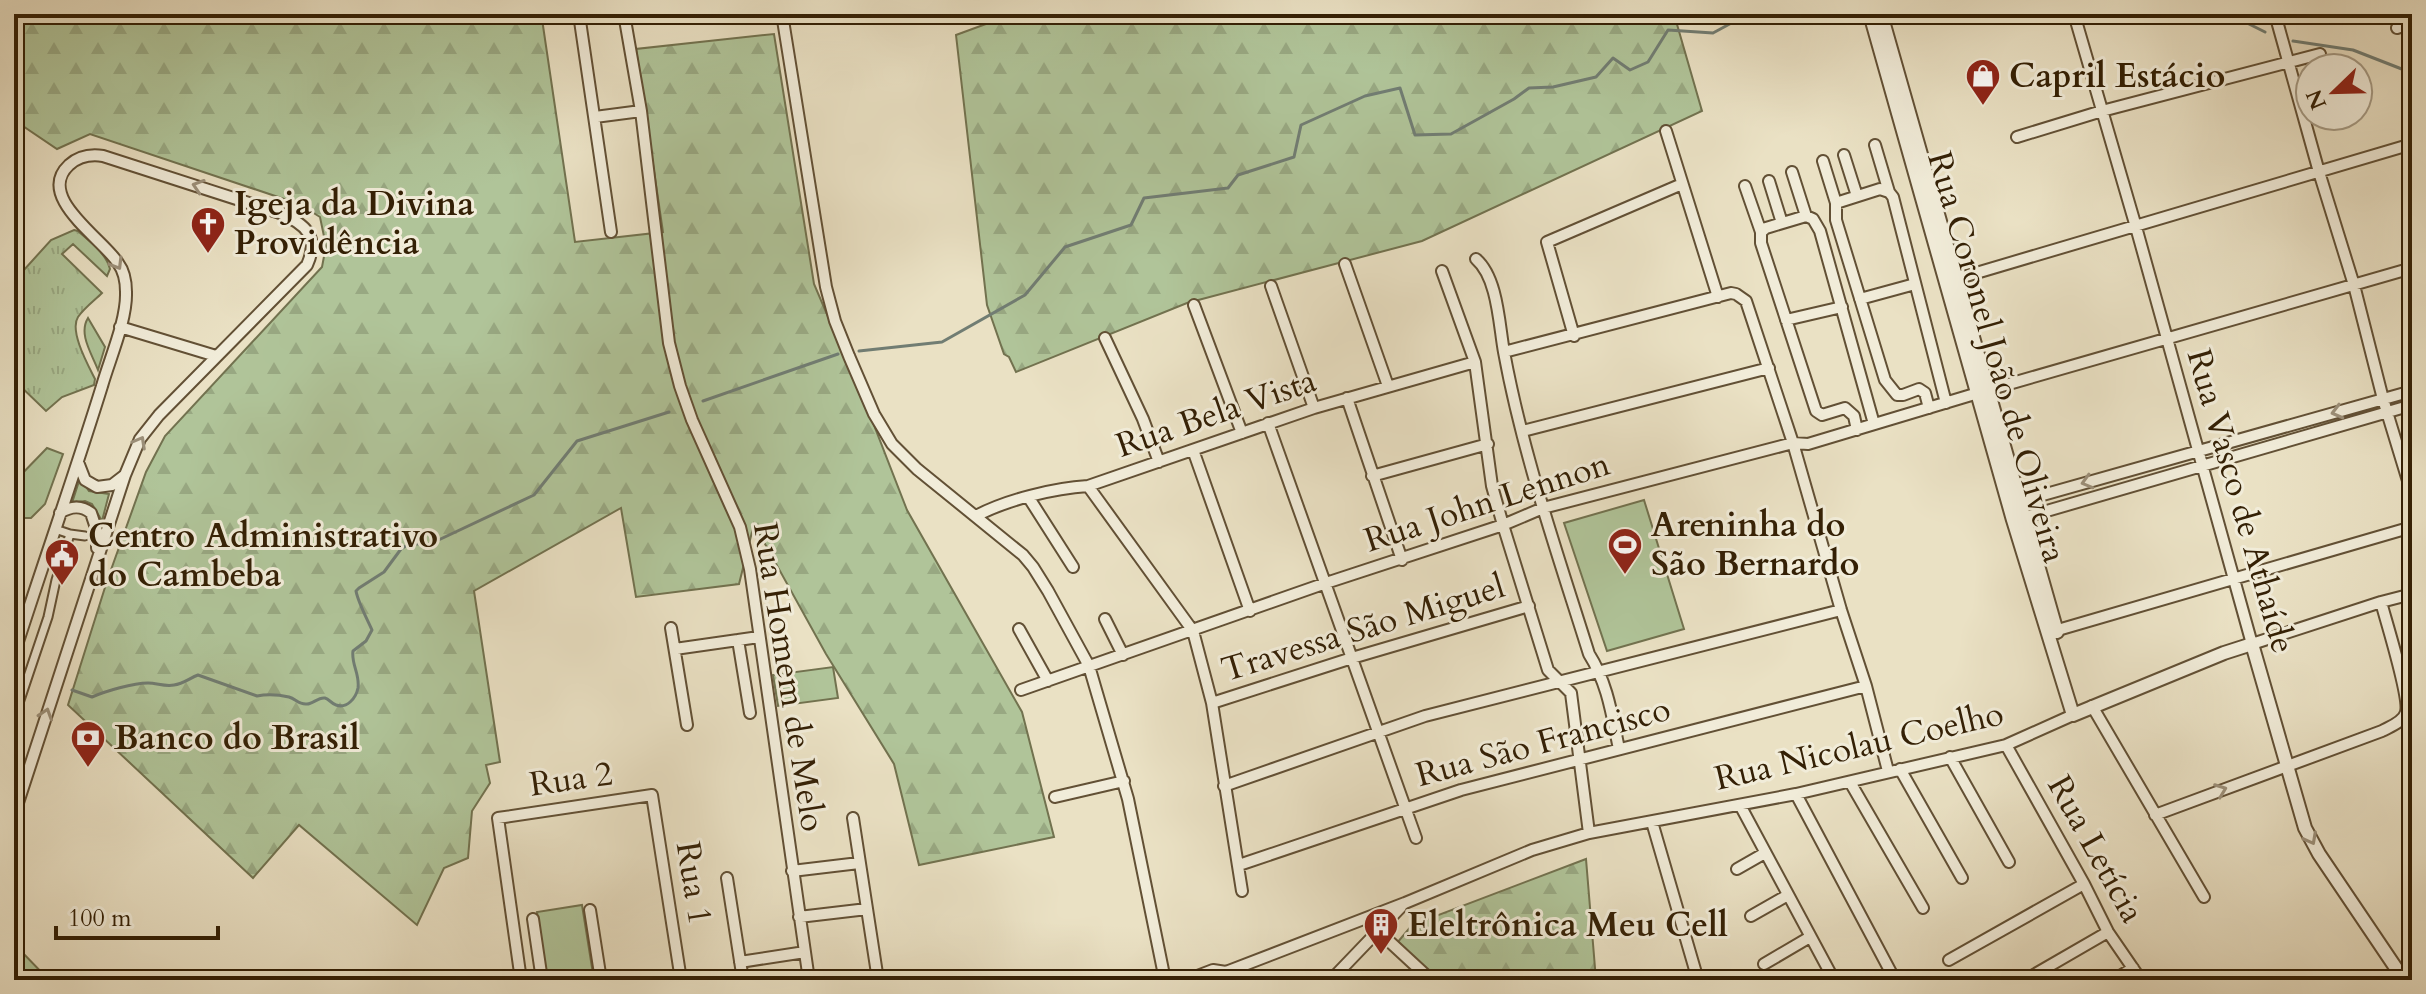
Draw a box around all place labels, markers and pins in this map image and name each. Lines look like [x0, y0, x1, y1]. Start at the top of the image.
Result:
place label: Capril Estácio [2009, 53, 2225, 99]
shop icon: Capril Estácio [1964, 57, 2002, 107]
place label: Igeja da Divina Providência [234, 181, 474, 266]
church icon: Igeja da Divina Providência [189, 205, 227, 255]
place label: Areninha do São Bernardo [1651, 502, 1859, 587]
place label: Centro Administrativo do Cambeba [88, 513, 438, 598]
sports icon: Areninha do São Bernardo [1606, 526, 1644, 576]
public building icon: Centro Administrativo do Cambeba [43, 537, 81, 587]
place label: Banco do Brasil [114, 715, 360, 761]
bank icon: Banco do Brasil [69, 719, 107, 769]
place label: Eleltrônica Meu Cell [1407, 902, 1728, 948]
building icon: Eleltrônica Meu Cell [1362, 906, 1400, 956]

